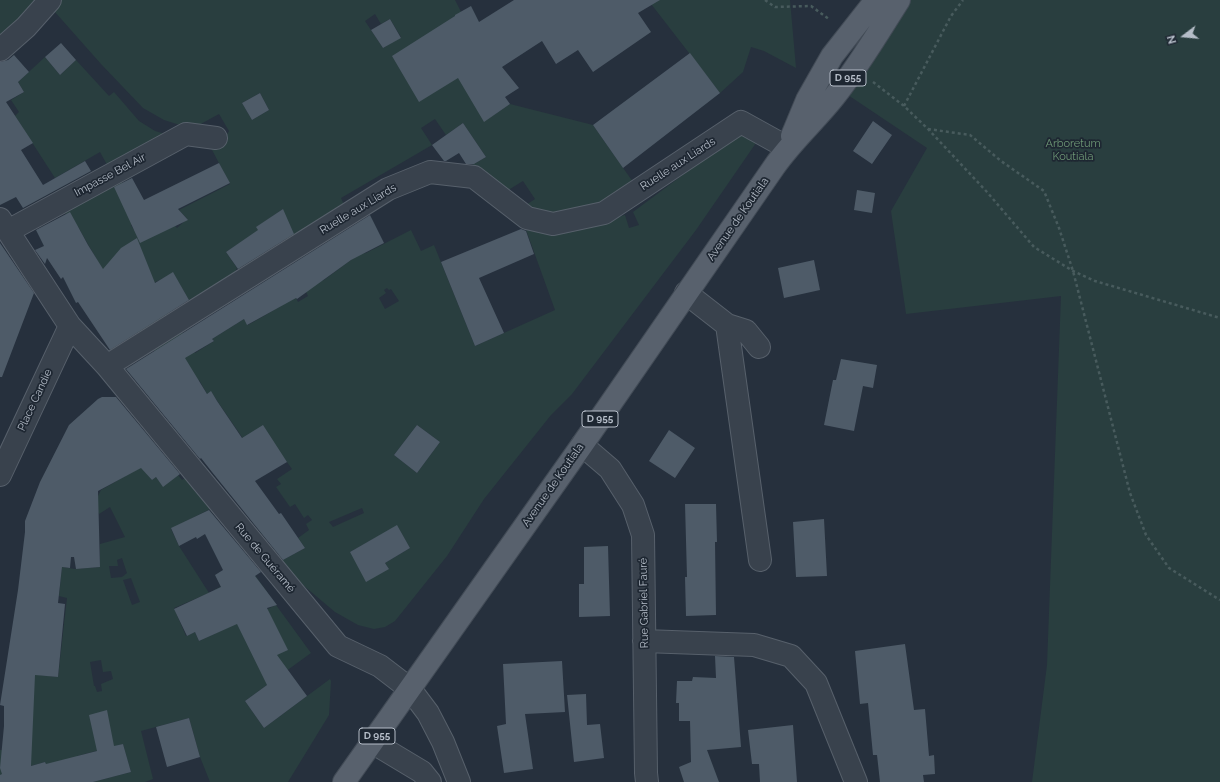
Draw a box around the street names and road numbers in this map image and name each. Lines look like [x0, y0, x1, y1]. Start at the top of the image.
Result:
road number: D 955 [830, 70, 866, 86]
street label: Ruelle aux Liards [638, 135, 718, 193]
street label: Impasse Bel Air [72, 151, 148, 199]
street label: Avenue de Koutiala [704, 175, 772, 263]
street label: Ruelle aux Liards [317, 181, 399, 237]
street label: Place Candie [15, 367, 55, 433]
road number: D 955 [582, 411, 618, 427]
street label: Avenue de Koutiala [519, 441, 587, 529]
street label: Rue de Guéramé [232, 521, 298, 595]
street label: Rue Gabriel Fauré [637, 558, 651, 648]
road number: D 955 [359, 728, 395, 744]

